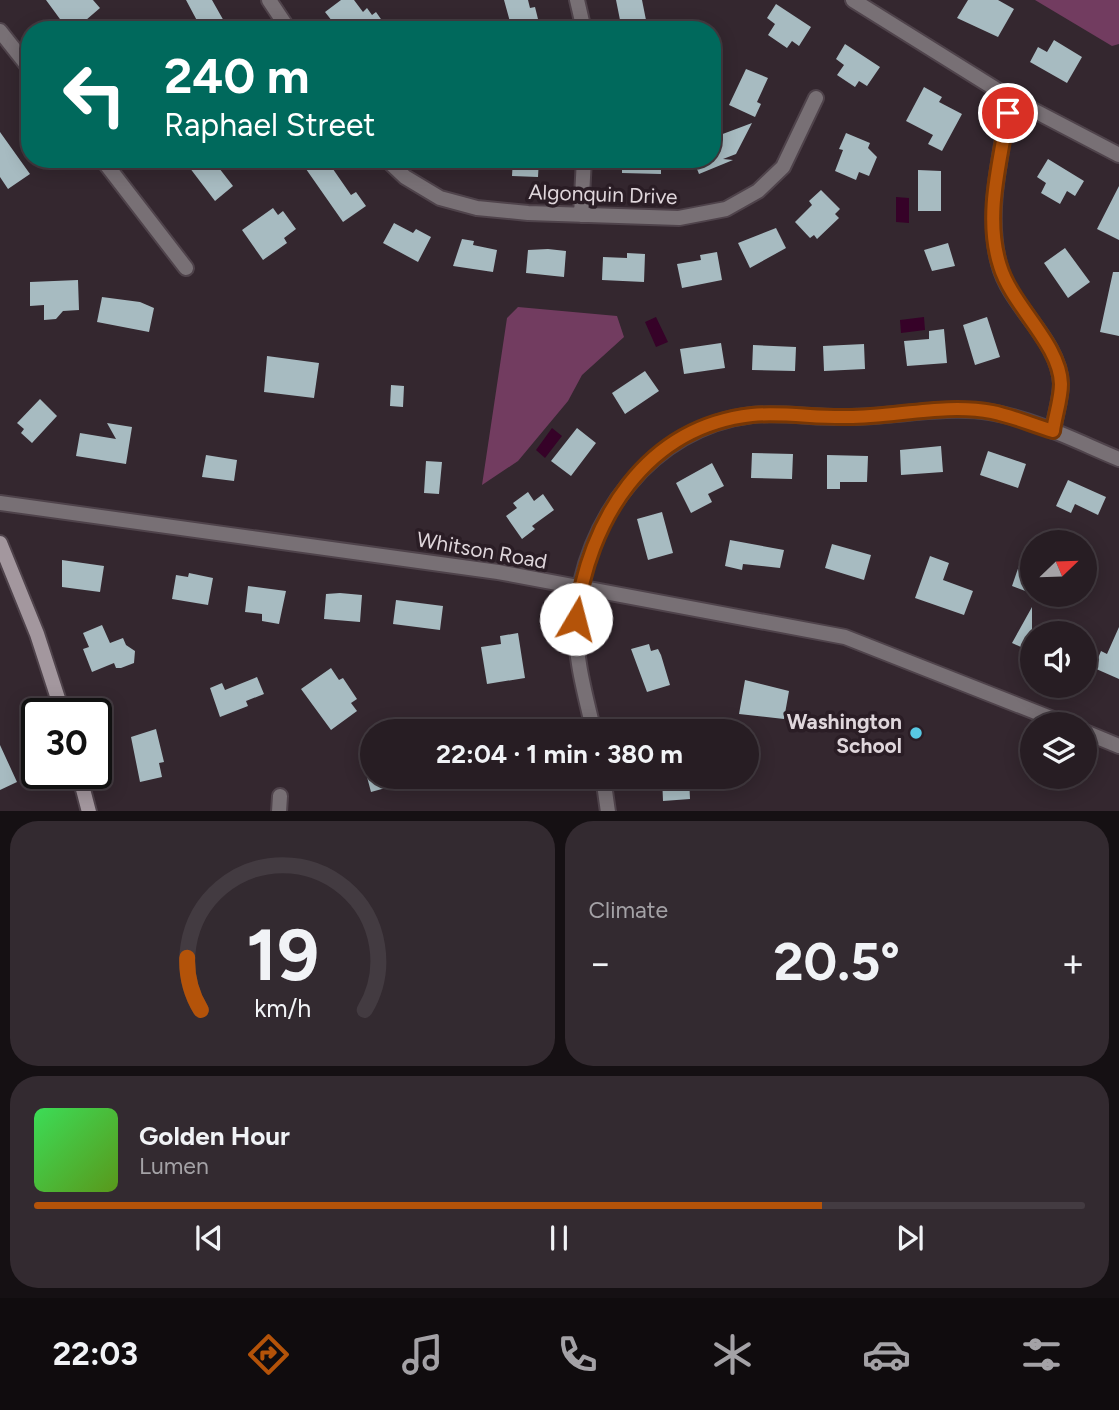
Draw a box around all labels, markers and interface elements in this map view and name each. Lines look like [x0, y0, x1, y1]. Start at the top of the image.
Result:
text: 240 m [164, 46, 310, 105]
icon: left [49, 49, 140, 140]
pin [978, 83, 1038, 143]
icon: arrive [989, 94, 1027, 132]
text: Raphael Street [164, 106, 375, 144]
street label: Algonquin Drive [528, 179, 678, 209]
street label: Whitson Road [415, 526, 549, 574]
north arrow [1020, 530, 1097, 607]
map controls [1020, 530, 1097, 789]
position arrow [539, 582, 613, 656]
button: sound [1020, 621, 1097, 698]
speed limit sign: 30 [21, 698, 112, 789]
place label: Washington School [787, 709, 902, 758]
button: layers [1020, 712, 1097, 789]
marker: Washington School [908, 725, 924, 741]
text: 22:04 · 1 min · 380 m [436, 738, 683, 770]
text: Climate [589, 896, 668, 924]
text: 19 [246, 911, 319, 998]
text: 20.5° [773, 931, 900, 993]
text: − [589, 940, 612, 986]
text: + [1061, 940, 1085, 986]
text: km/h [254, 992, 311, 1022]
text: Golden Hour [139, 1120, 290, 1152]
text: Lumen [139, 1152, 209, 1180]
icon: previous [190, 1219, 228, 1257]
icon: pause [540, 1219, 578, 1257]
icon: next [891, 1219, 929, 1257]
icon: directions [244, 1330, 293, 1379]
icon: music [398, 1330, 447, 1379]
icon: phone [553, 1330, 602, 1379]
icon: climate [708, 1330, 757, 1379]
icon: car [862, 1330, 911, 1379]
icon: filters [1017, 1330, 1066, 1379]
text: 22:03 [53, 1335, 138, 1373]

